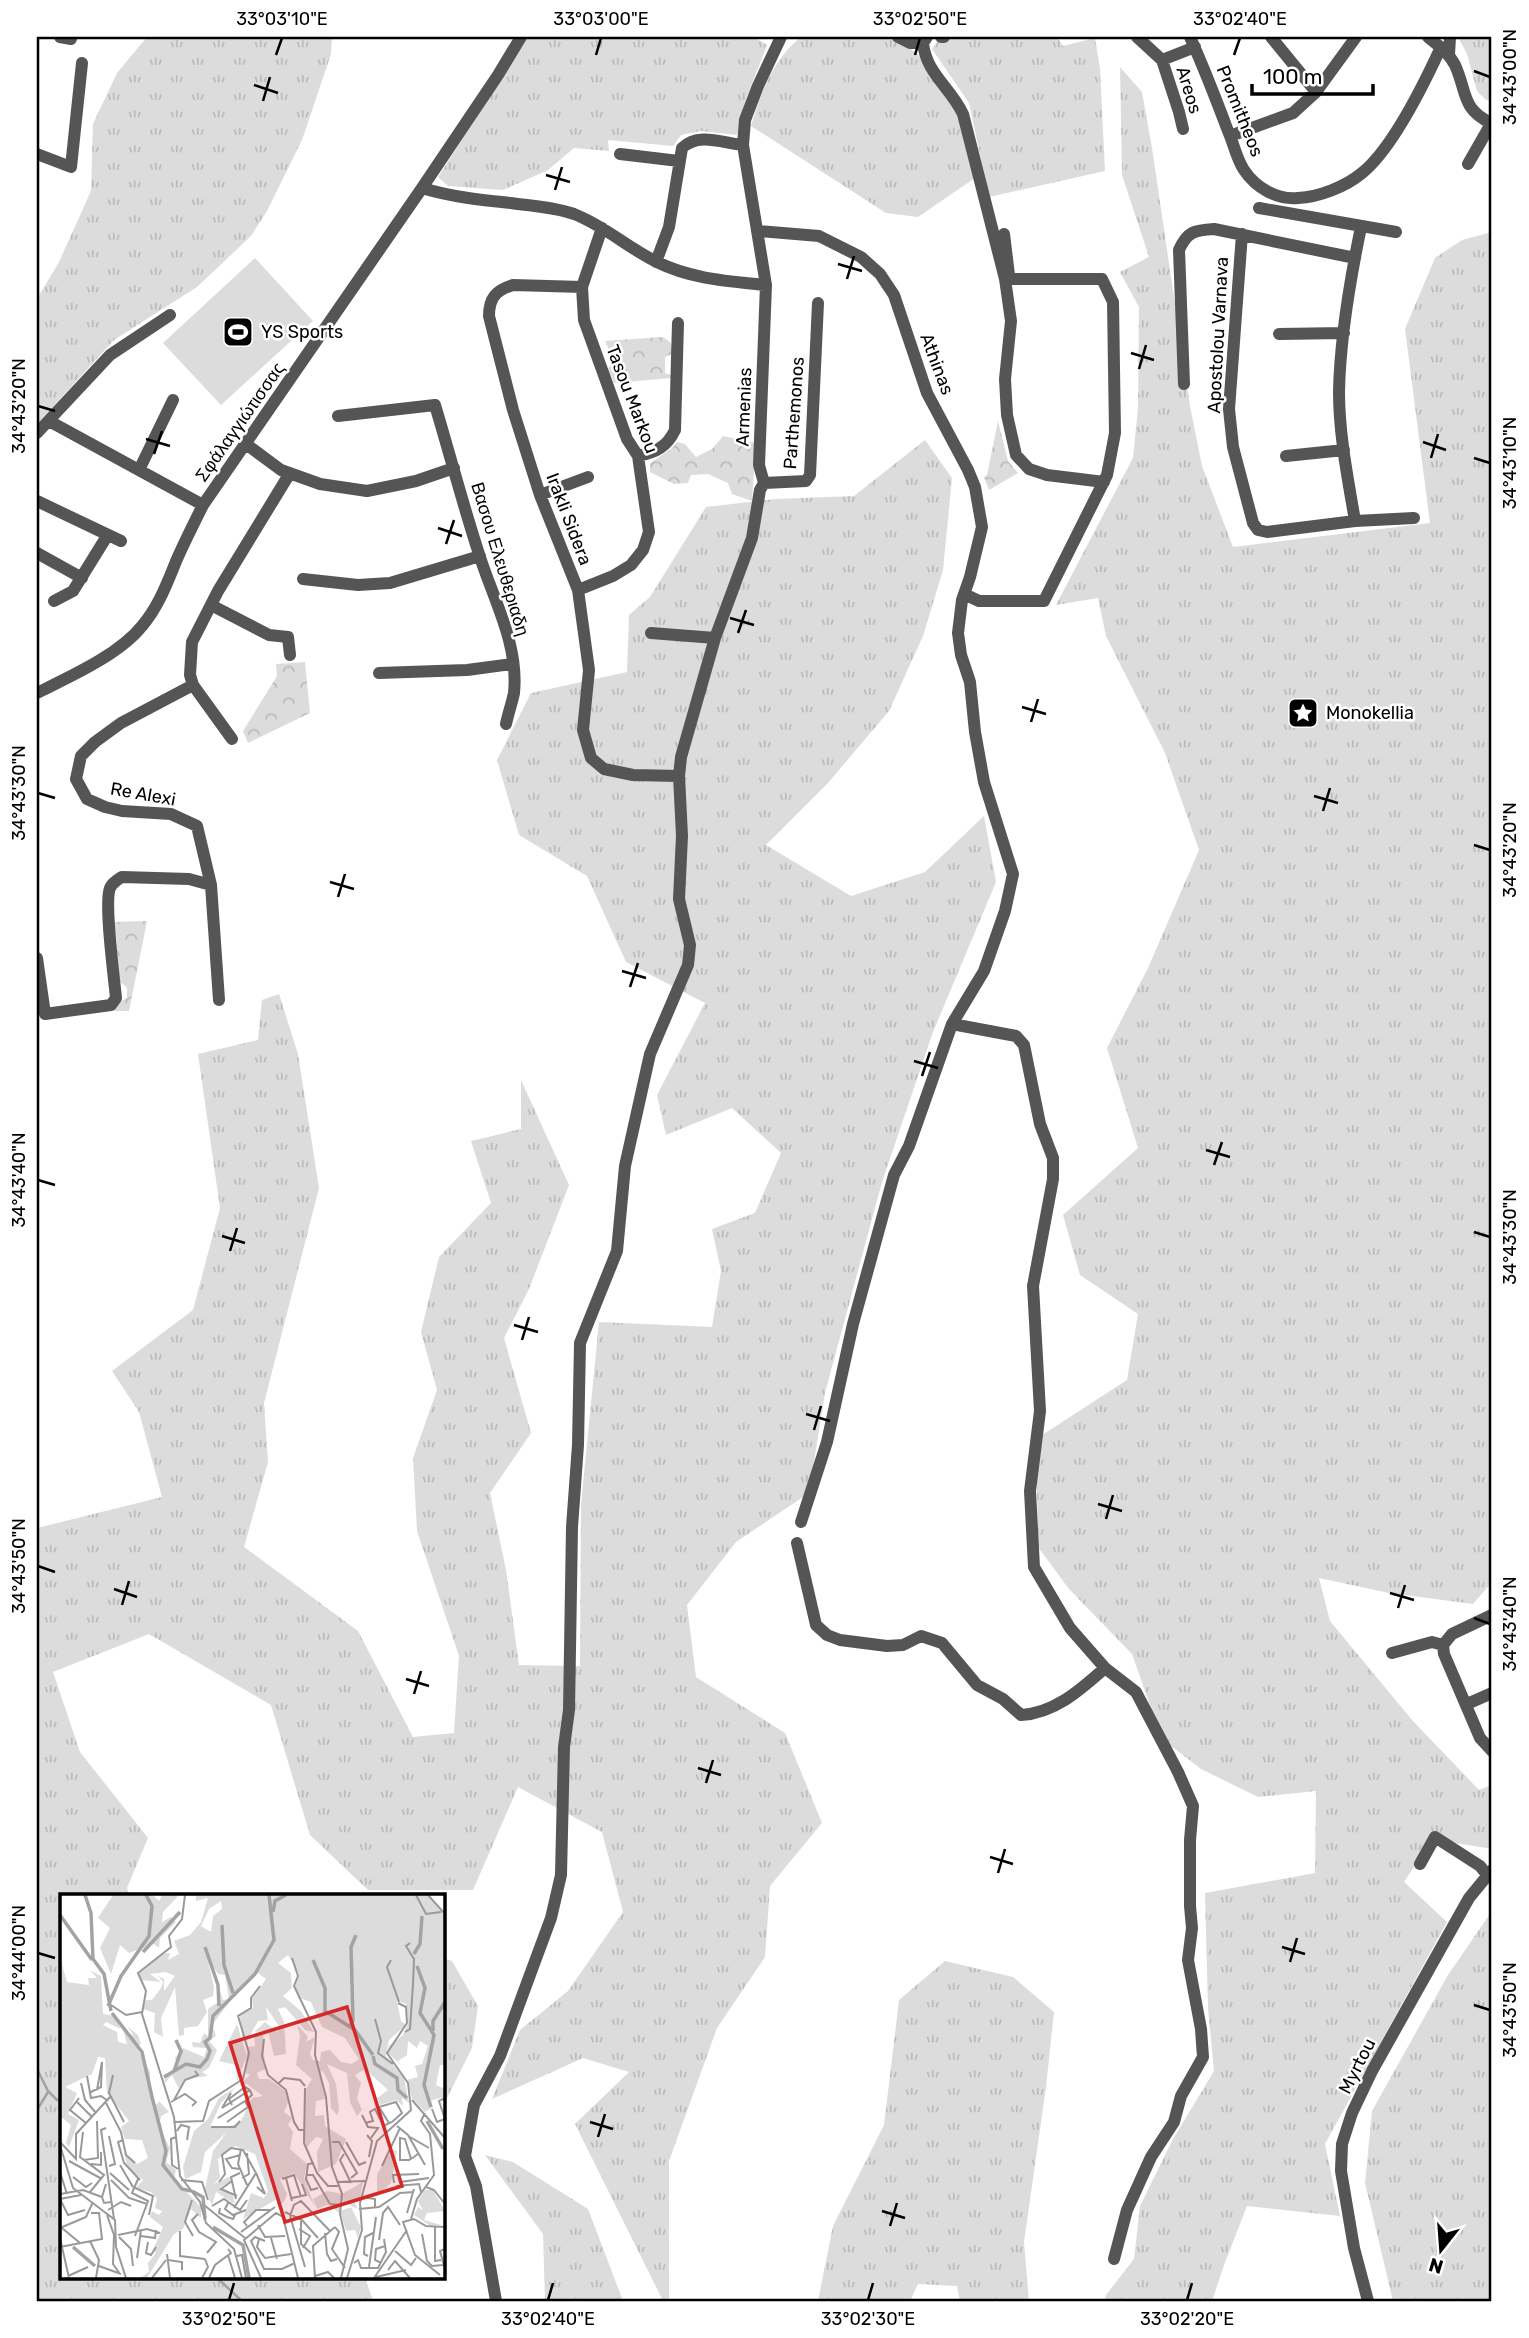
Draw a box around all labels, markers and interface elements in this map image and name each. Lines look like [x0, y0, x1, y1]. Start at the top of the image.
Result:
text: 33°03'10"E [236, 8, 328, 30]
text: 33°03'00"E [553, 8, 649, 30]
text: 33°02'50"E [873, 8, 967, 30]
text: 33°02'40"E [1193, 8, 1287, 30]
text: 34°43'00"N [1499, 29, 1521, 125]
scale bar [1252, 52, 1373, 96]
street label: Promitheos [1212, 62, 1268, 160]
street label: Areos [1171, 64, 1207, 116]
text: 100 m [1263, 64, 1322, 89]
street label: Apostolou Varnava [1203, 256, 1233, 414]
sports icon: YS Sports [221, 315, 255, 349]
place label: YS Sports [261, 321, 343, 343]
street label: Athinas [915, 330, 959, 398]
street label: Tasou Markou [601, 342, 663, 456]
street label: Parthemonos [779, 356, 809, 470]
text: 34°43'20"N [8, 358, 30, 454]
street label: Σφάλαγγιώτισσας [191, 358, 290, 486]
street label: Armenias [732, 367, 756, 447]
text: 34°43'10"N [1499, 417, 1521, 509]
street label: Irakli Sidera [541, 470, 597, 568]
street label: Βασου Ελευθεριαδη [466, 480, 534, 638]
place icon: Monokellia [1286, 696, 1320, 730]
place label: Monokellia [1326, 702, 1414, 724]
text: 34°43'30"N [8, 745, 30, 841]
street label: Re Alexi [109, 777, 177, 811]
text: 34°43'20"N [1499, 802, 1521, 898]
text: 34°43'40"N [8, 1132, 30, 1228]
text: 34°43'30"N [1499, 1189, 1521, 1285]
text: 34°43'50"N [8, 1518, 30, 1614]
text: 34°43'40"N [1499, 1576, 1521, 1672]
inset map [60, 1894, 444, 2278]
text: 34°44'00"N [8, 1905, 30, 2001]
text: 34°43'50"N [1499, 1962, 1521, 2058]
street label: Myrtou [1334, 2035, 1380, 2097]
north arrow [1406, 2216, 1476, 2286]
text: N [1426, 2253, 1446, 2279]
text: 33°02'50"E [182, 2308, 276, 2330]
text: 33°02'40"E [501, 2308, 595, 2330]
text: 33°02'30"E [821, 2308, 915, 2330]
text: 33°02'20"E [1140, 2308, 1234, 2330]

